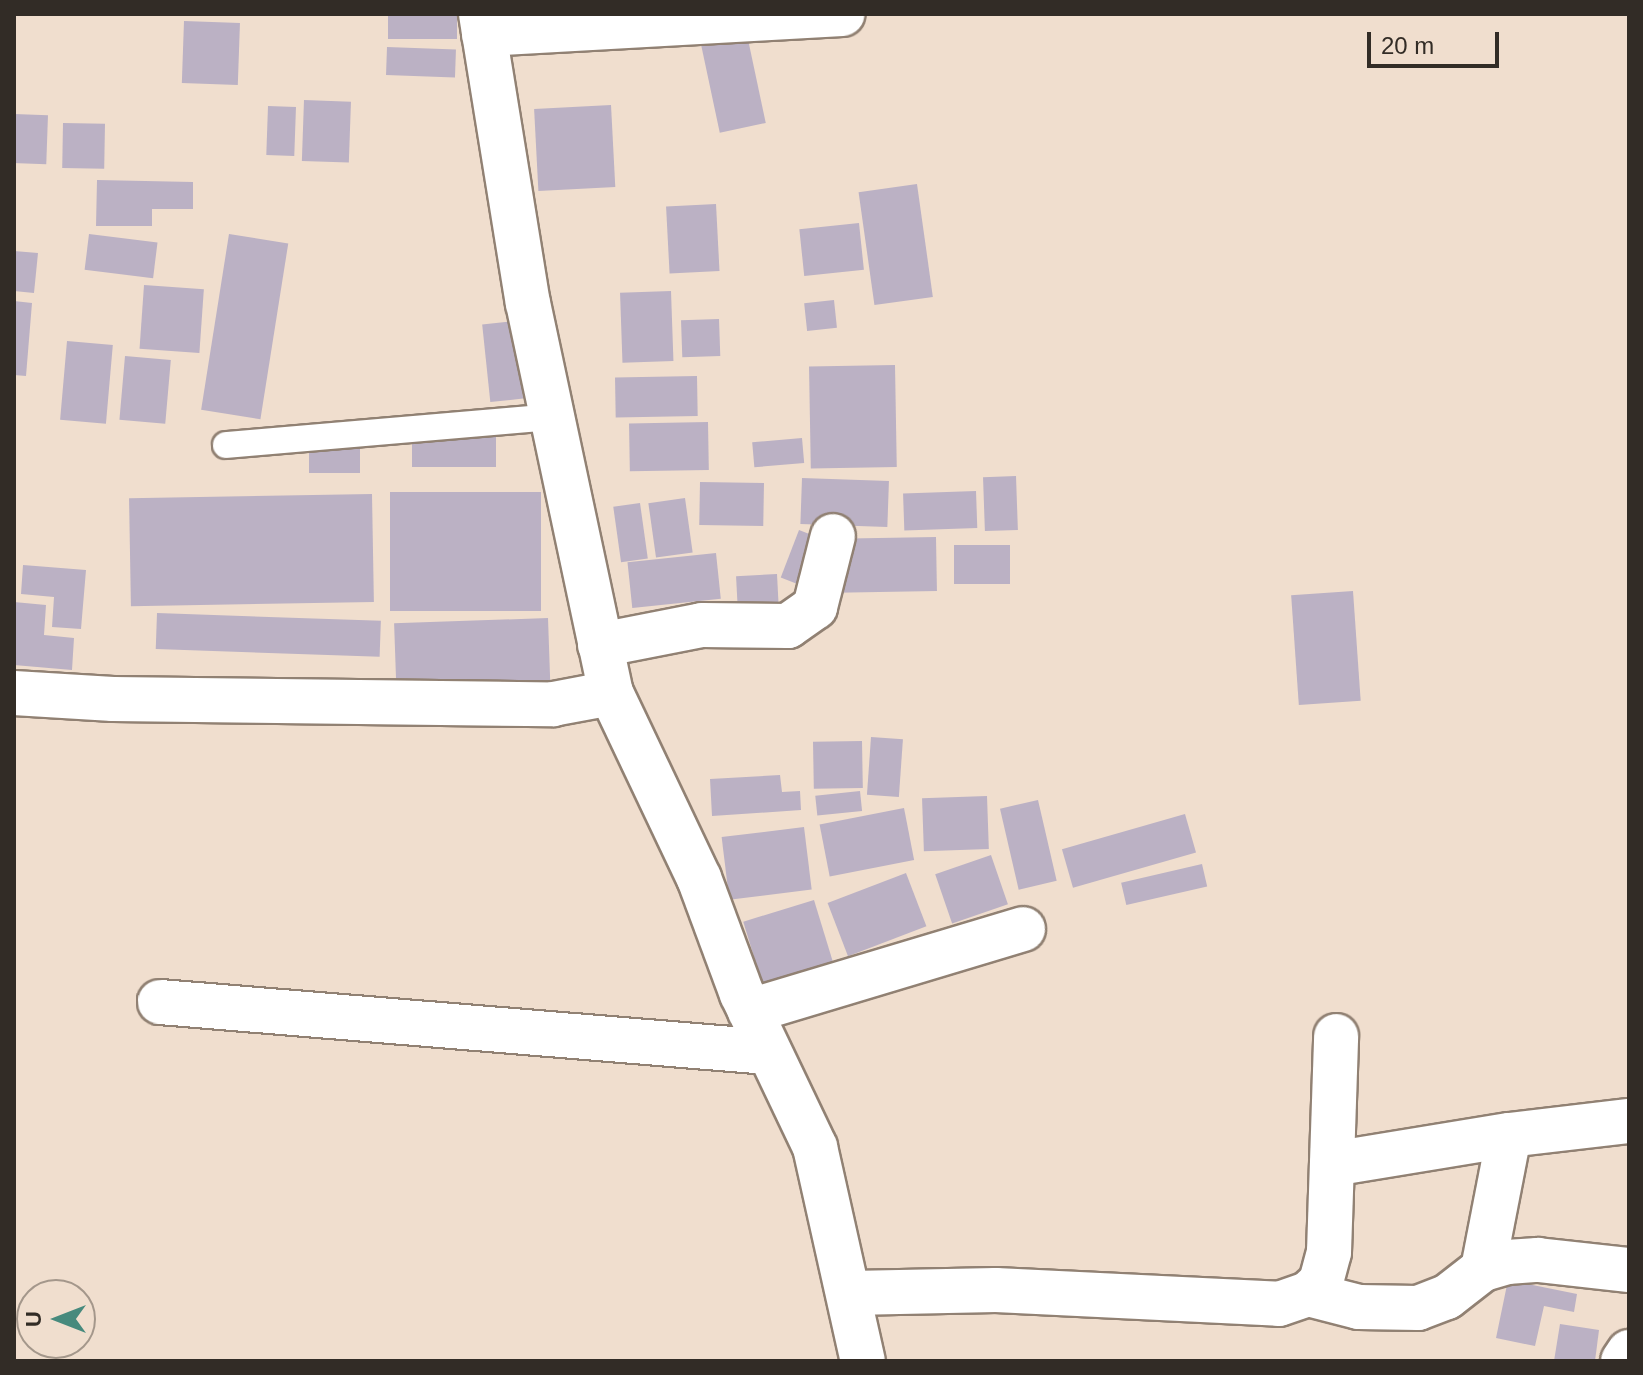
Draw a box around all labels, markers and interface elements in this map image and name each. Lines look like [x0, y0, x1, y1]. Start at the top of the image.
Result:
scale bar [1371, 16, 1503, 66]
text: 20 m [1381, 32, 1434, 59]
north arrow [16, 1279, 96, 1359]
text: U [21, 1311, 46, 1327]

